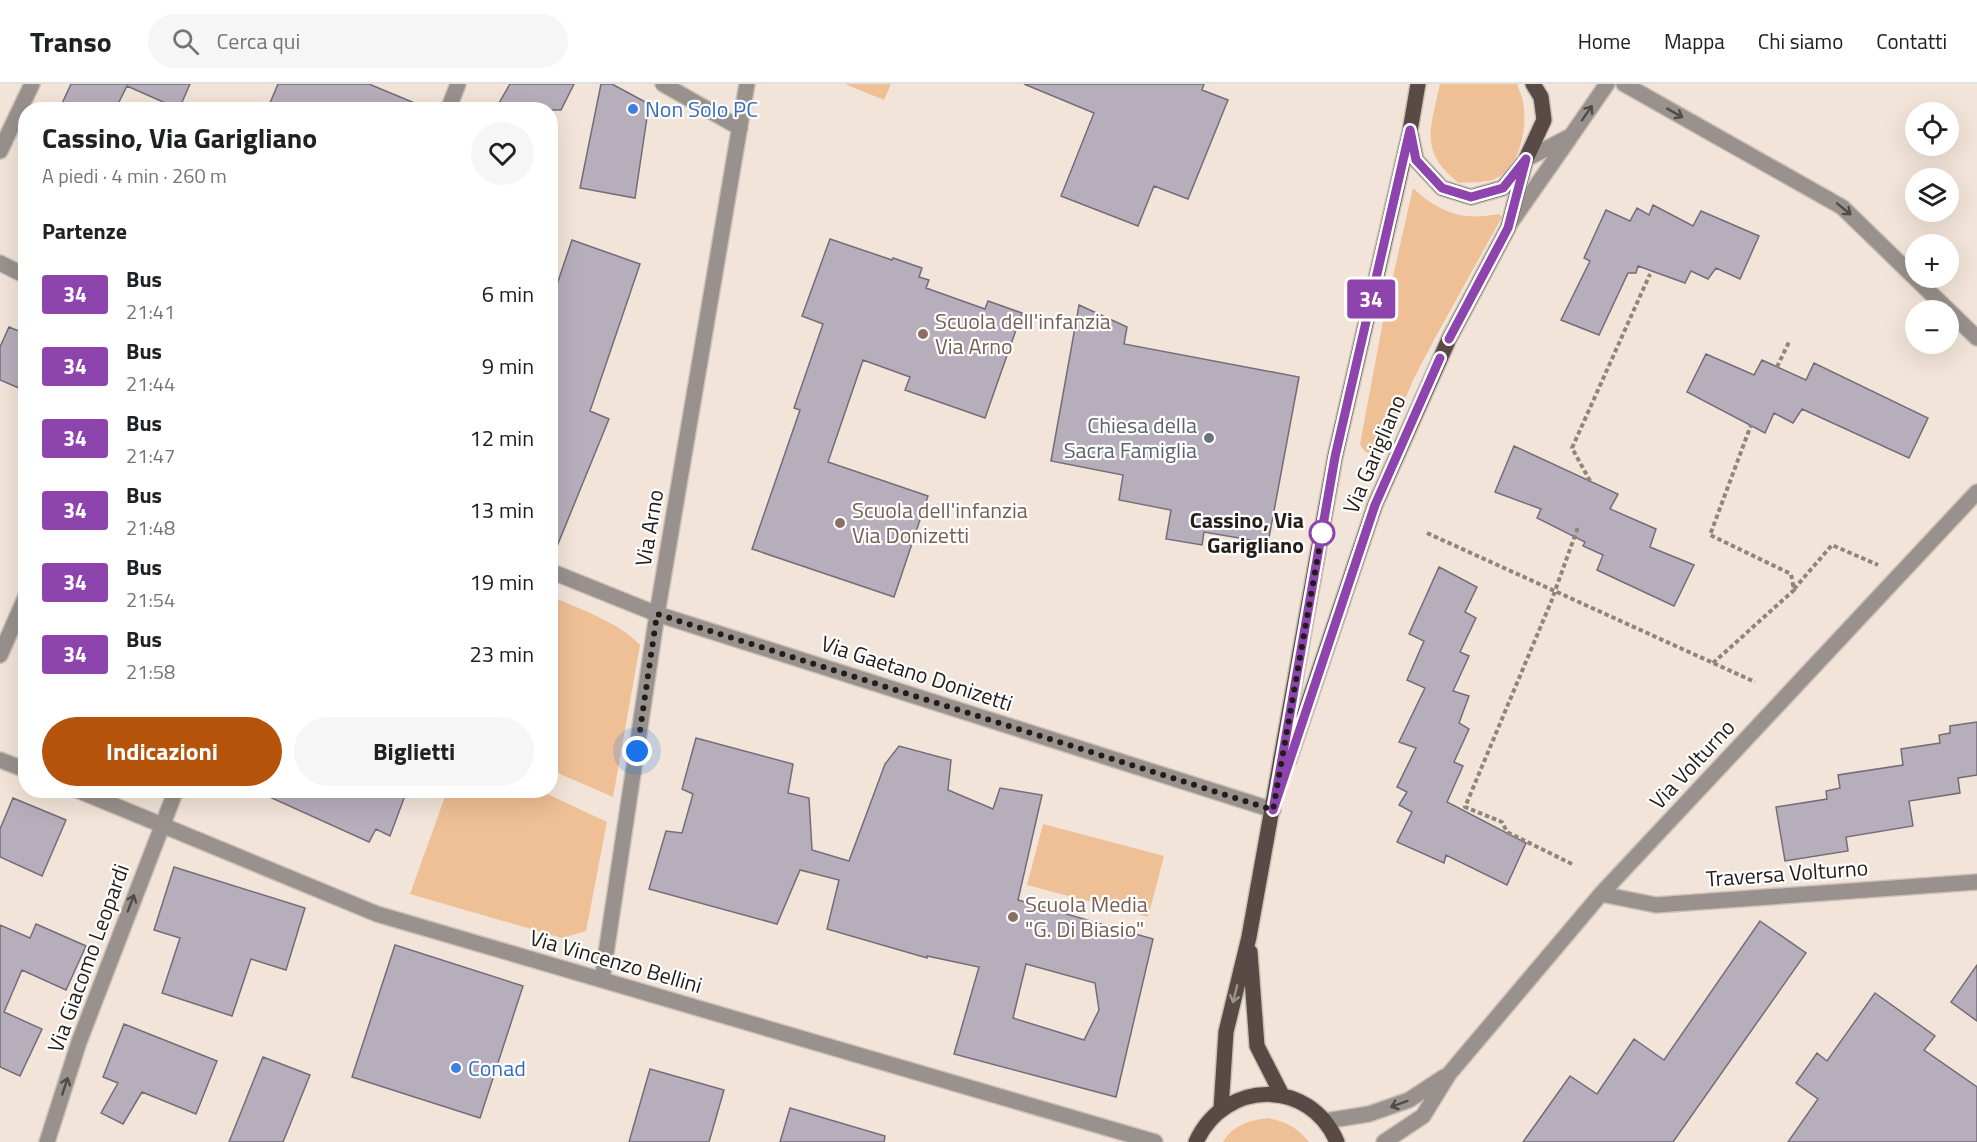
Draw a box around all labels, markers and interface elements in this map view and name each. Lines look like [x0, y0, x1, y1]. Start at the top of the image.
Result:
search box [148, 14, 568, 68]
text: Transo [30, 20, 112, 63]
text: Cerca qui [217, 24, 300, 58]
icon: search [169, 25, 202, 58]
text: Home [1578, 25, 1631, 57]
text: Mappa [1664, 25, 1725, 57]
text: Chi siamo [1758, 25, 1843, 57]
text: Contatti [1876, 25, 1947, 57]
place label: Non Solo PC [645, 92, 758, 126]
marker: Non Solo PC [626, 102, 640, 116]
map controls [1905, 102, 1959, 354]
button: locate [1905, 102, 1959, 156]
one-way arrow [1581, 106, 1593, 122]
one-way arrow [1665, 108, 1683, 119]
text: Cassino, Via Garigliano [42, 116, 317, 159]
button: heart [471, 122, 534, 185]
text: A piedi · 4 min · 260 m [42, 160, 227, 191]
button: layers [1905, 168, 1959, 222]
one-way arrow [1835, 203, 1851, 216]
text: Partenze [42, 214, 127, 248]
button: + [1905, 234, 1959, 288]
text: Bus [126, 262, 162, 296]
text: 6 min [482, 277, 534, 311]
text: 34 [63, 278, 87, 310]
line badge: 34 [1344, 280, 1398, 318]
text: 34 [1359, 283, 1383, 315]
text: 21:41 [126, 296, 175, 327]
button: − [1905, 300, 1959, 354]
place label: Scuola dell'infanzia Via Arno [935, 304, 1111, 363]
marker: Scuola dell'infanzia Via Arno [916, 327, 930, 341]
text: Bus [126, 334, 162, 368]
text: 9 min [482, 349, 534, 383]
text: 34 [63, 350, 87, 382]
text: 21:44 [126, 368, 175, 399]
street label: Via Garigliano [1334, 389, 1414, 519]
text: Bus [126, 406, 162, 440]
place label: Chiesa della Sacra Famiglia [1064, 408, 1197, 467]
text: 12 min [469, 421, 534, 455]
text: 34 [63, 422, 87, 454]
marker: Chiesa della Sacra Famiglia [1202, 431, 1216, 445]
text: 21:47 [126, 440, 175, 471]
text: Bus [126, 478, 162, 512]
street label: Via Arno [626, 487, 672, 569]
text: 13 min [469, 493, 534, 527]
place label: Scuola dell'infanzia Via Donizetti [852, 493, 1028, 552]
text: 34 [63, 494, 87, 526]
place label: Cassino, Via Garigliano [1190, 503, 1304, 562]
text: 21:48 [126, 512, 175, 543]
marker: Scuola dell'infanzia Via Donizetti [833, 516, 847, 530]
marker: Cassino, Via Garigliano [1309, 520, 1335, 546]
text: Bus [126, 550, 162, 584]
text: 19 min [469, 565, 534, 599]
text: 34 [63, 566, 87, 598]
text: 21:54 [126, 584, 175, 615]
text: Bus [126, 622, 162, 656]
street label: Via Gaetano Donizetti [817, 626, 1017, 720]
text: 23 min [469, 637, 534, 671]
text: 34 [63, 638, 87, 670]
text: 21:58 [126, 656, 175, 687]
street label: Via Volturno [1641, 711, 1743, 817]
button: Indicazioni [42, 717, 282, 786]
button: Biglietti [294, 717, 534, 786]
your location [622, 736, 652, 766]
street label: Traversa Volturno [1705, 850, 1869, 896]
street label: Via Giacomo Leopardi [38, 859, 138, 1057]
place label: Scuola Media "G. Di Biasio" [1025, 887, 1148, 946]
one-way arrow [127, 894, 138, 913]
marker: Scuola Media "G. Di Biasio" [1006, 910, 1020, 924]
street label: Via Vincenzo Bellini [526, 920, 706, 1002]
one-way arrow [1229, 984, 1241, 1003]
place label: Conad [468, 1051, 526, 1085]
marker: Conad [449, 1061, 463, 1075]
one-way arrow [60, 1077, 71, 1096]
one-way arrow [1390, 1099, 1409, 1110]

